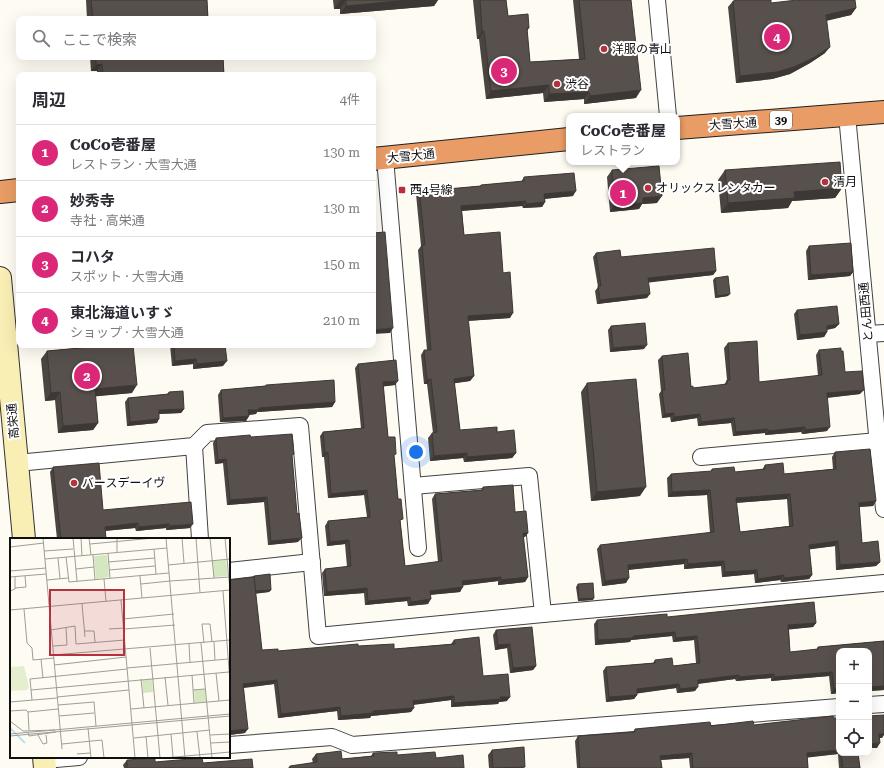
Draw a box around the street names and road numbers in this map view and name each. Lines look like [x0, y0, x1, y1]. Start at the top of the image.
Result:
road number: 39 [770, 111, 792, 129]
street label: 大雪大通 [709, 115, 757, 133]
street label: 大雪大通 [386, 147, 436, 165]
street label: とん田西通 [856, 281, 876, 343]
street label: 高栄通 [4, 402, 22, 440]

